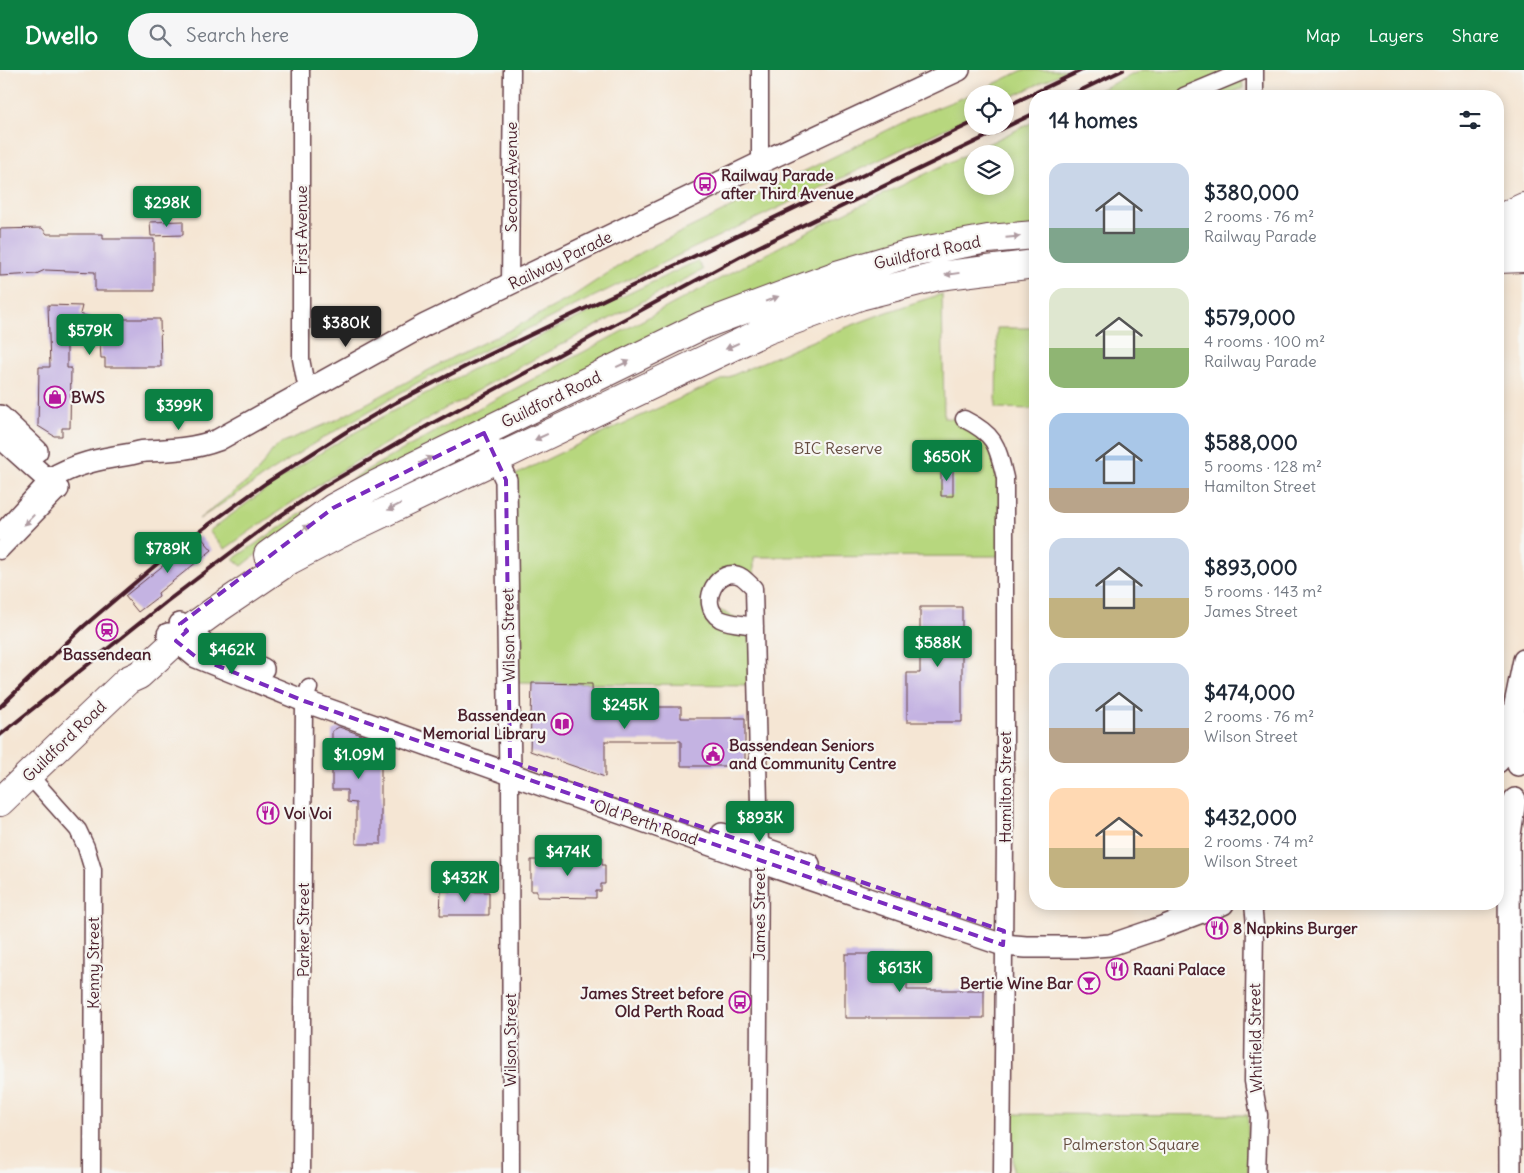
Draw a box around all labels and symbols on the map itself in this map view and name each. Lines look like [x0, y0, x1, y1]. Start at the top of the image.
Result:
street label: Second Avenue [501, 122, 521, 232]
place label: Railway Parade after Third Avenue [721, 165, 854, 203]
bus stop icon: Railway Parade after Third Avenue [693, 172, 717, 196]
street label: First Avenue [291, 185, 311, 275]
pin: $298K [132, 186, 202, 228]
street label: Railway Parade [505, 226, 615, 294]
street label: Guildford Road [872, 231, 982, 273]
one-way arrow [1005, 233, 1021, 241]
one-way arrow [944, 271, 960, 279]
one-way arrow [765, 295, 780, 303]
pin: $380K [311, 306, 381, 348]
pin: $579K [55, 314, 125, 356]
one-way arrow [725, 343, 739, 351]
one-way arrow [616, 359, 630, 367]
street label: Guildford Road [498, 366, 604, 432]
shop icon: BWS [43, 385, 67, 409]
place label: BWS [71, 387, 105, 407]
pin: $399K [144, 388, 214, 431]
one-way arrow [534, 433, 548, 441]
park label: BIC Reserve [794, 438, 882, 458]
pin: $650K [912, 440, 982, 482]
one-way arrow [419, 456, 433, 464]
one-way arrow [387, 503, 401, 511]
one-way arrow [23, 514, 35, 526]
one-way arrow [297, 524, 311, 534]
pin: $789K [133, 532, 203, 574]
street label: Wilson Street [497, 587, 519, 682]
station icon: Bassendean [95, 618, 119, 642]
pin: $588K [903, 626, 973, 668]
pin: $462K [197, 632, 267, 675]
place label: Bassendean [63, 644, 151, 664]
pin: $245K [590, 688, 660, 730]
street label: Guildford Road [18, 696, 110, 786]
place label: Bassendean Memorial Library [423, 705, 546, 744]
library icon: Bassendean Memorial Library [550, 712, 574, 736]
street label: Hamilton Street [995, 730, 1015, 843]
place label: Bassendean Seniors and Community Centre [729, 735, 897, 774]
pin: $1.09M [318, 738, 400, 780]
public building icon: Bassendean Seniors and Community Centre [701, 742, 725, 766]
street label: Old Perth Road [591, 795, 701, 849]
pin: $893K [725, 800, 795, 843]
restaurant icon: Voi Voi [256, 801, 280, 825]
place label: Voi Voi [284, 803, 332, 823]
pin: $474K [533, 834, 603, 877]
pin: $432K [430, 860, 500, 903]
street label: James Street [749, 867, 769, 961]
one-way arrow [816, 880, 831, 888]
street label: Parker Street [293, 882, 313, 977]
street label: Kenny Street [83, 916, 103, 1009]
restaurant icon: 8 Napkins Burger [1205, 916, 1229, 940]
place label: 8 Napkins Burger [1233, 918, 1358, 939]
pin: $613K [865, 950, 935, 993]
restaurant icon: Raani Palace [1105, 957, 1129, 981]
place label: Raani Palace [1133, 959, 1226, 979]
bar icon: Bertie Wine Bar [1077, 971, 1101, 995]
place label: Bertie Wine Bar [960, 973, 1073, 993]
street label: Whitfield Street [1244, 982, 1266, 1093]
place label: James Street before Old Perth Road [580, 983, 725, 1021]
bus stop icon: James Street before Old Perth Road [728, 990, 752, 1014]
street label: Wilson Street [500, 993, 520, 1087]
park label: Palmerston Square [1063, 1134, 1199, 1154]

